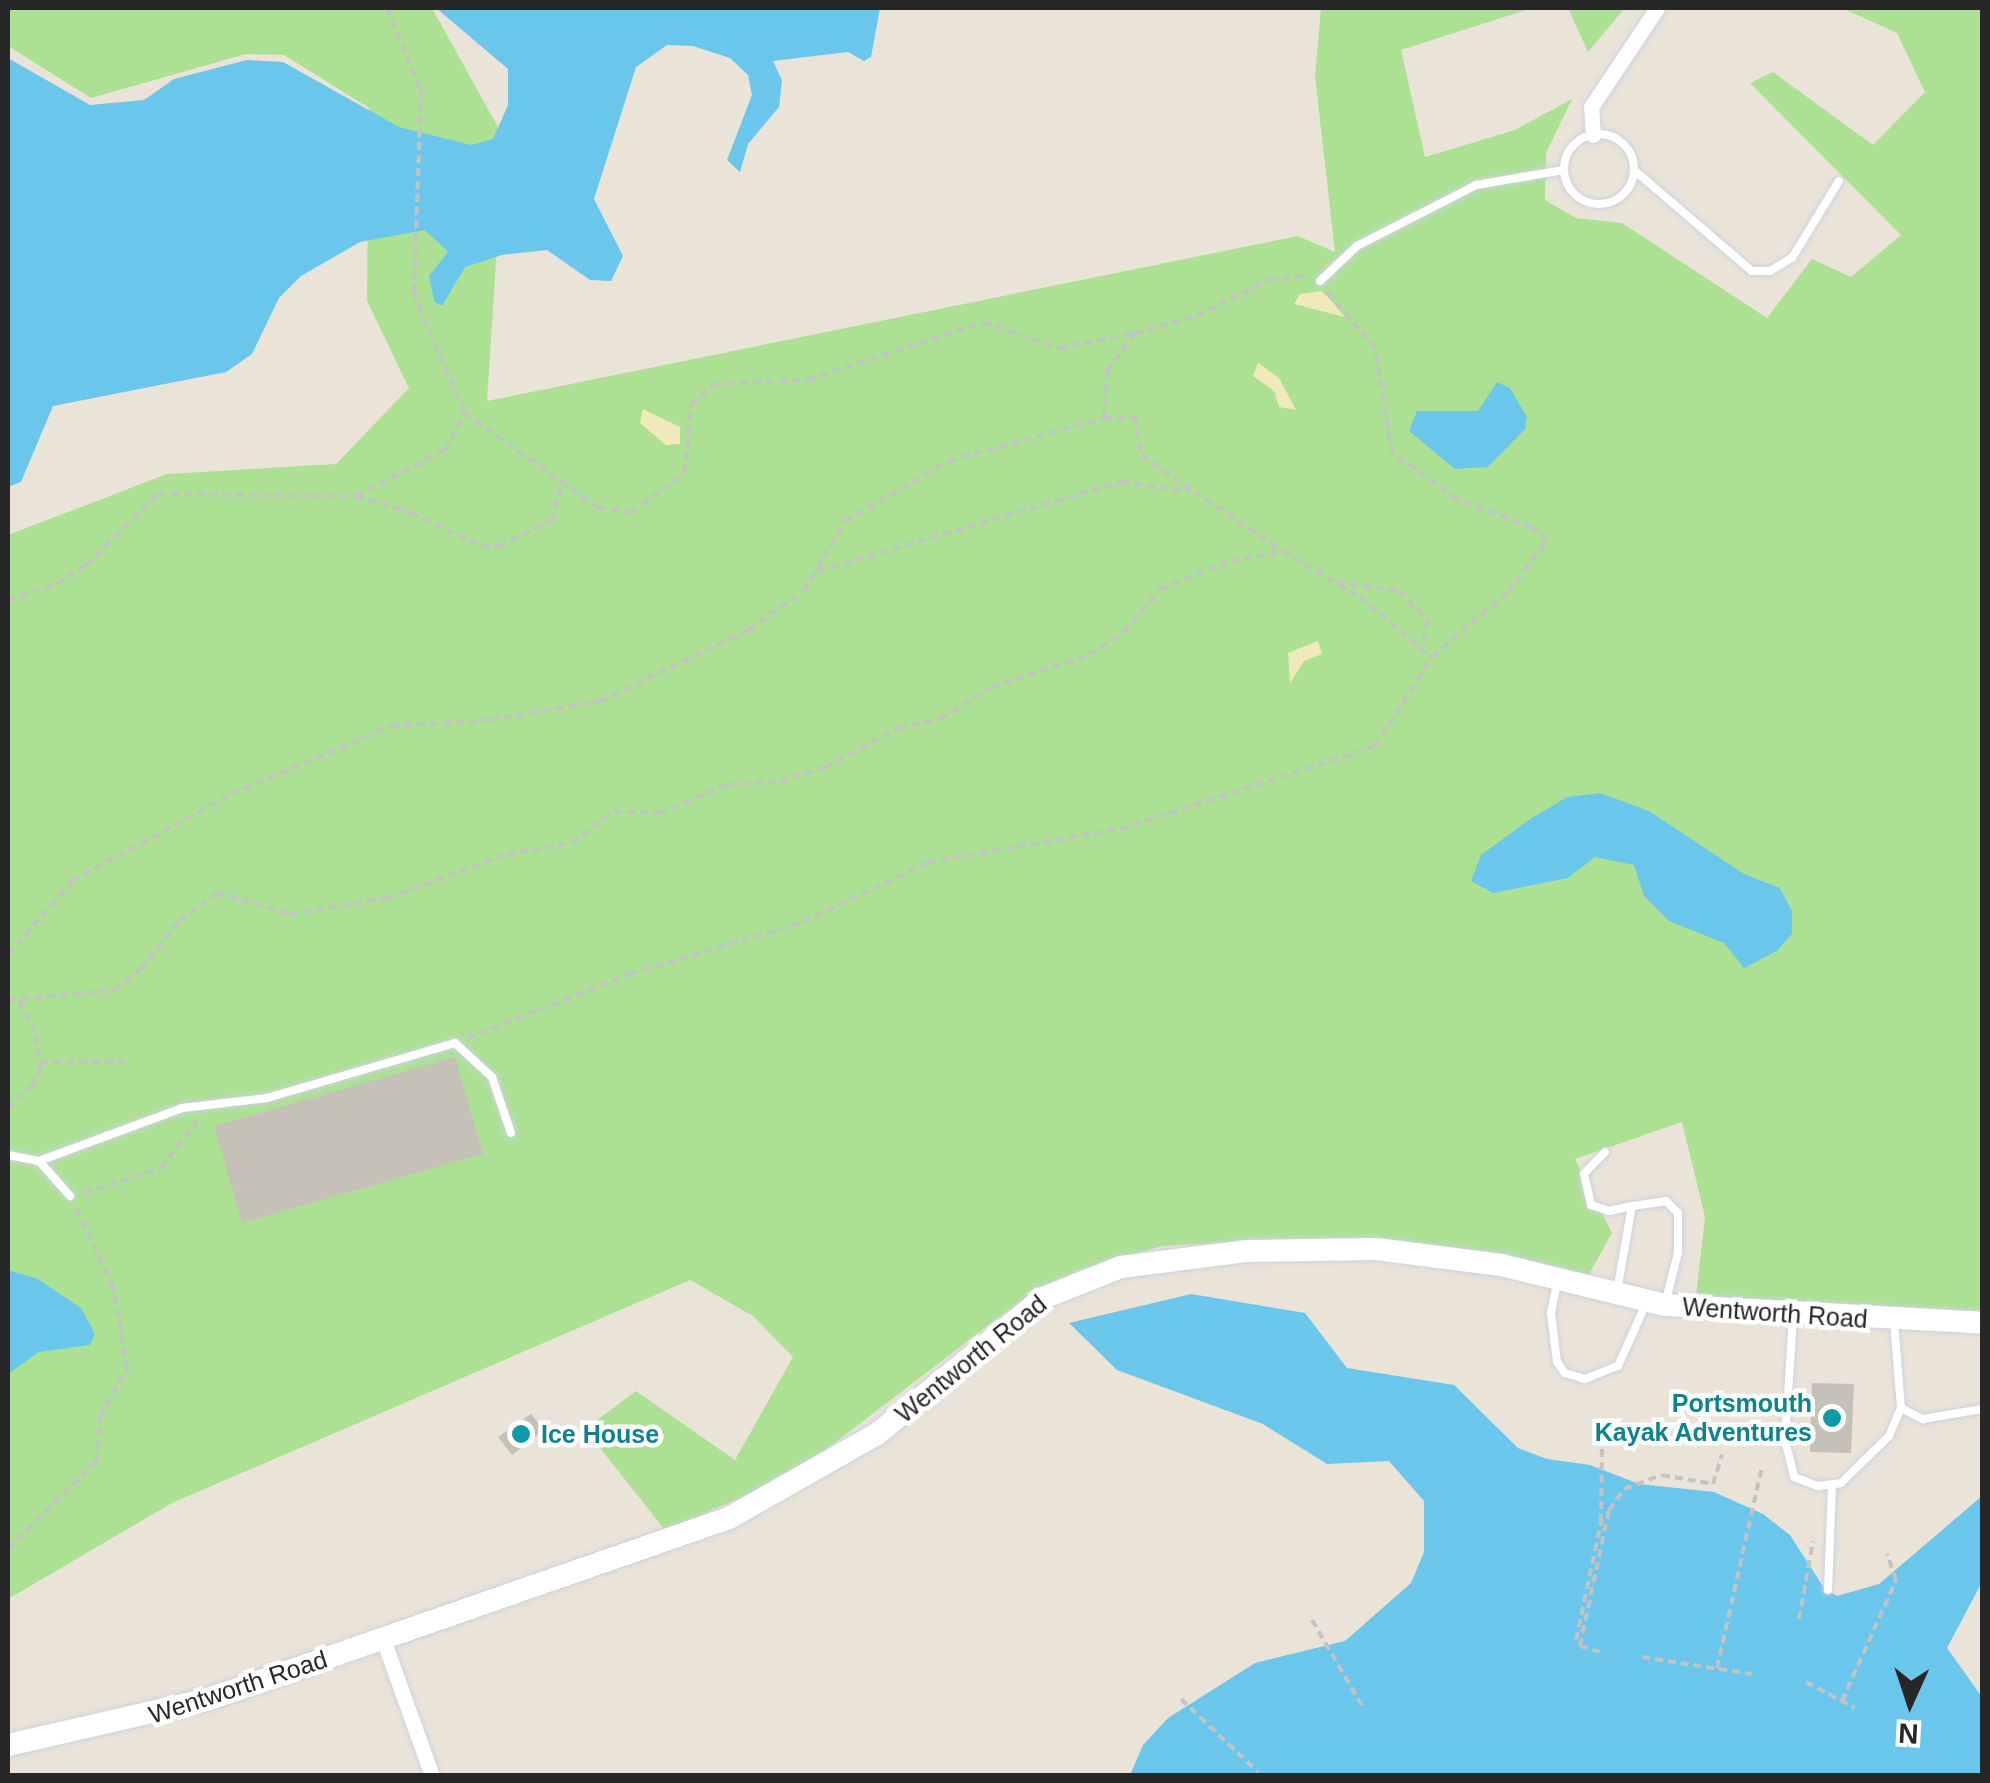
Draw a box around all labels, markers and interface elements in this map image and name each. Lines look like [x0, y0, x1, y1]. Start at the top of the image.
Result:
street label: Wentworth Road [889, 1289, 1053, 1429]
street label: Wentworth Road [1681, 1292, 1869, 1334]
place label: Portsmouth Kayak Adventures [1594, 1389, 1812, 1448]
marker: Portsmouth Kayak Adventures [1821, 1407, 1843, 1429]
place label: Ice House [541, 1419, 659, 1449]
marker: Ice House [510, 1423, 532, 1445]
street label: Wentworth Road [145, 1644, 331, 1730]
north arrow [1860, 1653, 1960, 1753]
text: N [1897, 1717, 1919, 1749]

